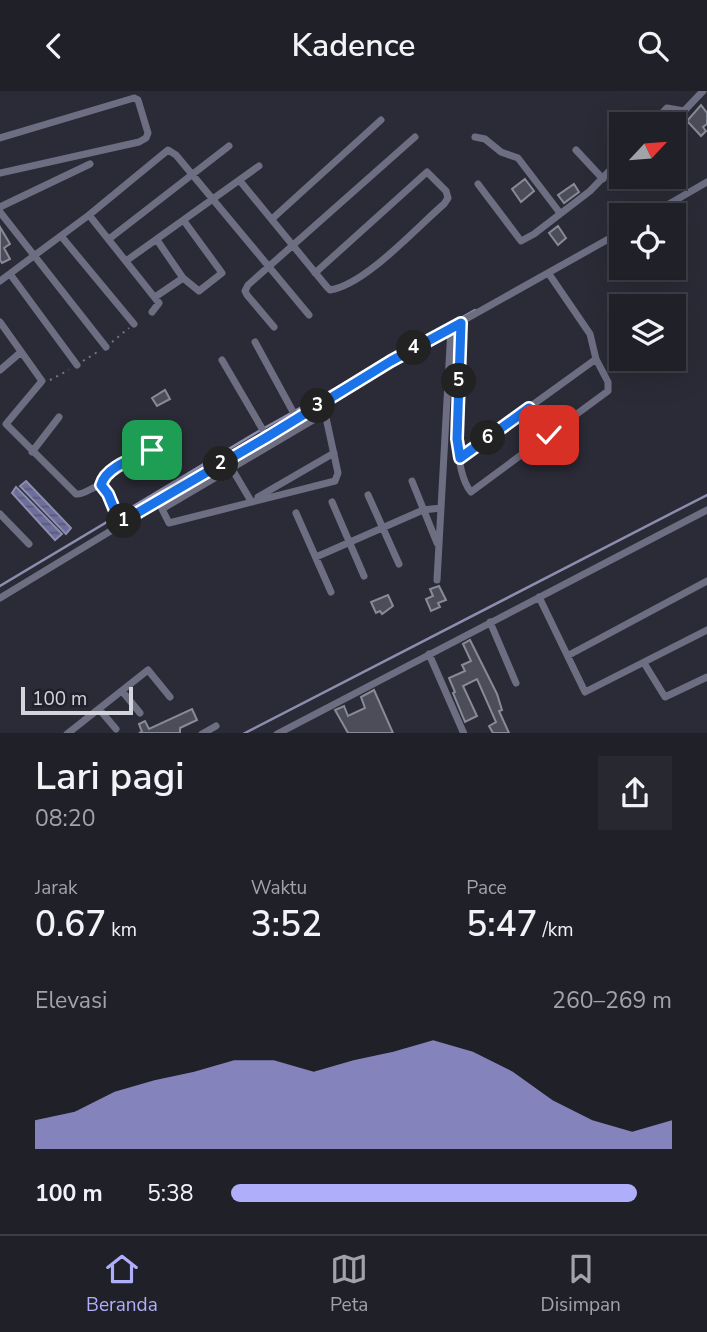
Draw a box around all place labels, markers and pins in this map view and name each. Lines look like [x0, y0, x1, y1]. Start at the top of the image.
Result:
pin: 4 [396, 331, 432, 365]
pin: 5 [442, 363, 476, 399]
pin: 3 [300, 389, 336, 423]
pin [519, 405, 579, 465]
pin [122, 420, 182, 480]
pin: 6 [470, 421, 505, 455]
pin: 2 [204, 447, 238, 481]
pin: 1 [106, 503, 142, 539]

